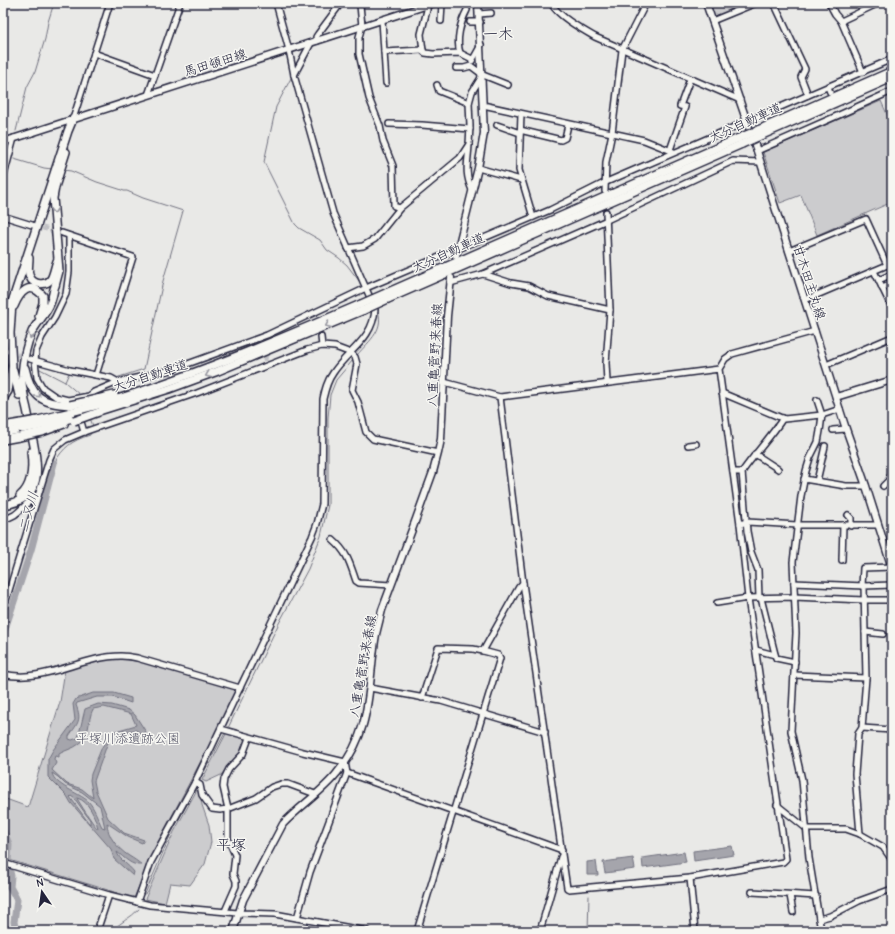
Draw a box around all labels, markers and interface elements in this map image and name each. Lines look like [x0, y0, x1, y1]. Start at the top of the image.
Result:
district label: 一木 [483, 25, 513, 43]
street label: 馬田頓田線 [182, 46, 249, 79]
street label: 大分自動車道 [707, 100, 784, 145]
one-way arrow [49, 208, 58, 214]
street label: 大分自動車道 [410, 230, 487, 275]
street label: 甘木田主丸線 [790, 243, 829, 323]
street label: 八重亀菅野来春線 [424, 302, 445, 407]
one-way arrow [324, 320, 332, 328]
one-way arrow [28, 332, 36, 339]
street label: 大分自動車道 [111, 356, 190, 395]
one-way arrow [204, 370, 211, 379]
one-way arrow [33, 390, 41, 397]
water label: 二又川 [15, 490, 42, 535]
street label: 八重亀菅野来春線 [346, 613, 379, 719]
park label: 平塚川添遺跡公園 [76, 731, 180, 746]
district label: 平塚 [216, 836, 246, 854]
north arrow [22, 872, 62, 912]
text: N [35, 876, 45, 890]

